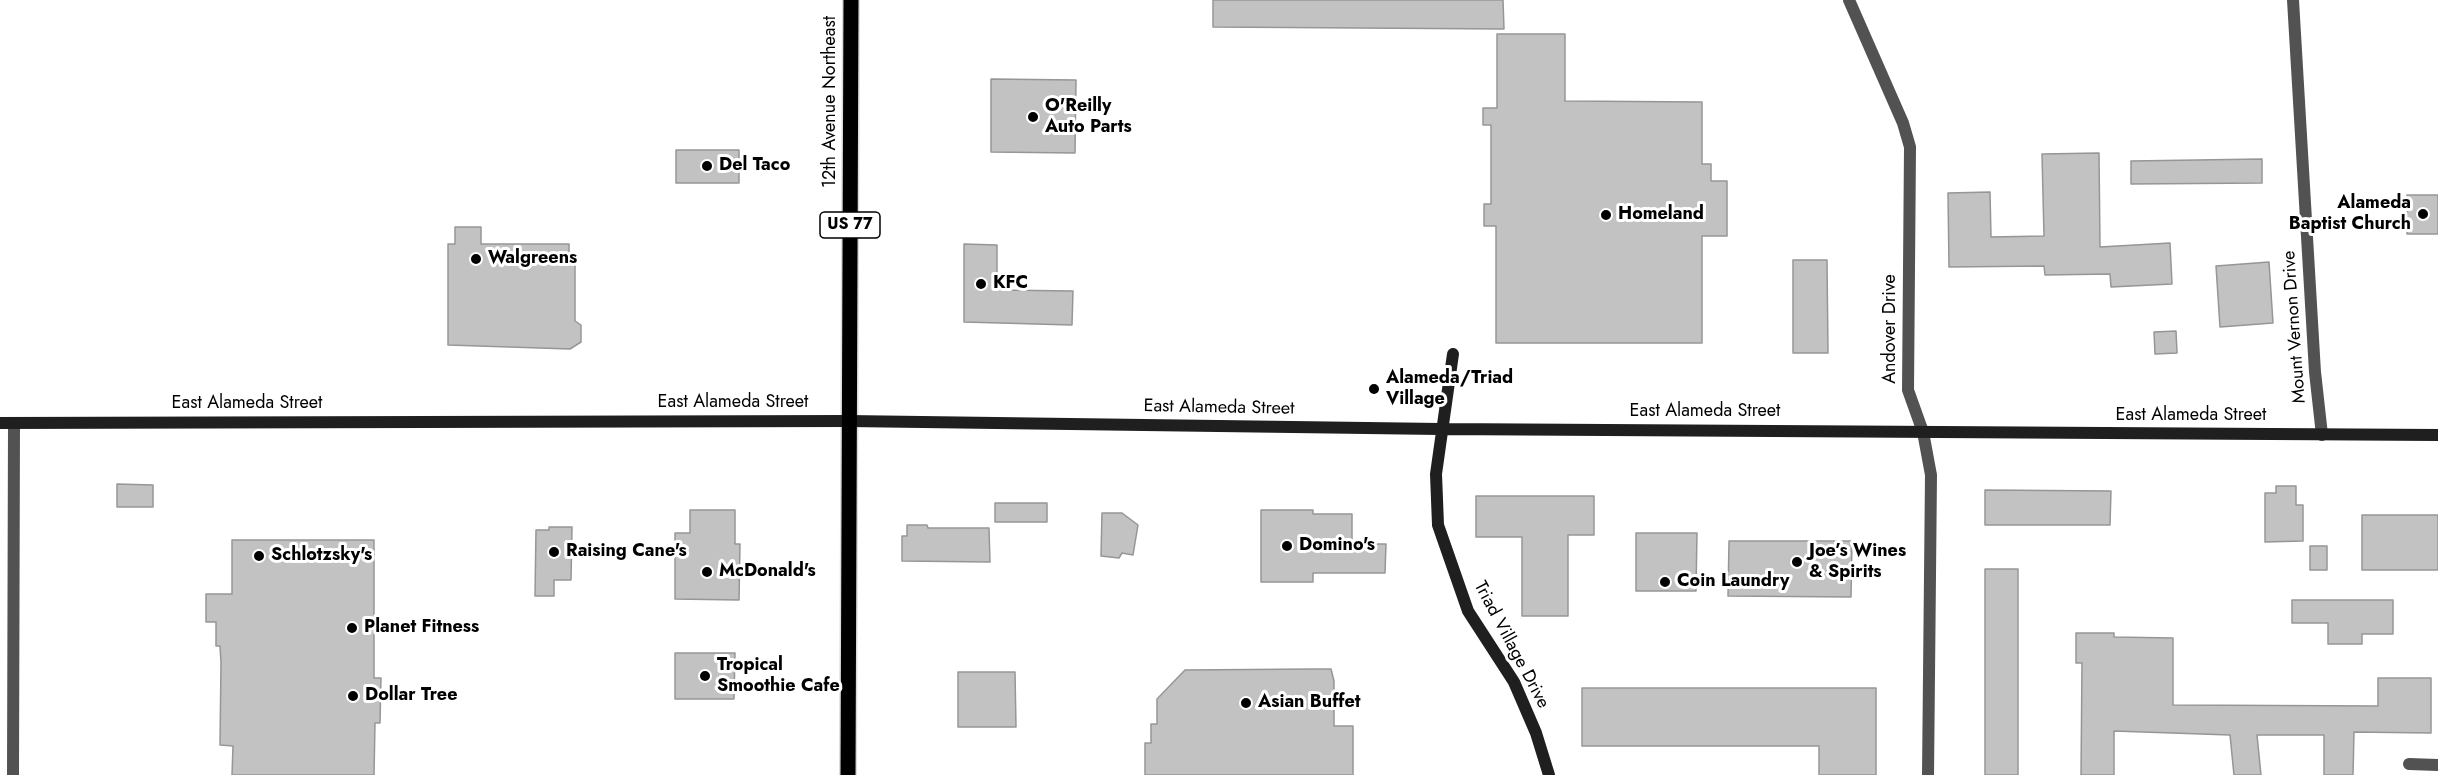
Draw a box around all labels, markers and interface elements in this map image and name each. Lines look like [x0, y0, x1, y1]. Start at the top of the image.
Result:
street label: 12th Avenue Northeast [820, 16, 842, 188]
place label: O'Reilly Auto Parts [1045, 96, 1132, 138]
marker: O'Reilly Auto Parts [1026, 110, 1040, 124]
place label: Del Taco [719, 155, 790, 177]
marker: Del Taco [700, 159, 714, 173]
place label: Alameda Baptist Church [2289, 193, 2411, 236]
place label: Homeland [1618, 204, 1704, 226]
marker: Alameda Baptist Church [2416, 207, 2430, 221]
marker: Homeland [1599, 208, 1613, 222]
road number: US 77 [820, 212, 880, 238]
place label: Walgreens [488, 248, 577, 270]
street label: Mount Vernon Drive [2279, 250, 2311, 404]
marker: Walgreens [469, 252, 483, 266]
place label: KFC [993, 273, 1028, 295]
street label: Andover Drive [1880, 274, 1902, 384]
marker: KFC [974, 277, 988, 291]
place label: Alameda/Triad Village [1386, 368, 1513, 410]
marker: Alameda/Triad Village [1367, 382, 1381, 396]
street label: East Alameda Street [658, 392, 808, 414]
street label: East Alameda Street [172, 393, 322, 415]
street label: East Alameda Street [1143, 396, 1295, 420]
street label: East Alameda Street [1630, 401, 1780, 423]
street label: East Alameda Street [2116, 405, 2266, 427]
place label: Domino's [1299, 535, 1375, 557]
marker: Domino's [1280, 539, 1294, 553]
place label: Raising Cane's [566, 541, 687, 563]
place label: Joe’s Wines & Spirits [1809, 541, 1906, 584]
place label: Schlotzsky's [271, 545, 372, 567]
marker: Raising Cane's [547, 545, 561, 559]
marker: Schlotzsky's [252, 549, 266, 563]
marker: Joe’s Wines & Spirits [1790, 555, 1804, 569]
place label: McDonald's [719, 561, 816, 583]
marker: McDonald's [700, 565, 714, 579]
place label: Coin Laundry [1677, 571, 1789, 593]
marker: Coin Laundry [1658, 575, 1672, 589]
street label: Triad Village Drive [1468, 578, 1554, 712]
place label: Planet Fitness [364, 617, 479, 639]
marker: Planet Fitness [345, 621, 359, 635]
place label: Tropical Smoothie Cafe [717, 655, 840, 698]
marker: Tropical Smoothie Cafe [698, 669, 712, 683]
place label: Dollar Tree [365, 685, 457, 707]
marker: Dollar Tree [346, 689, 360, 703]
place label: Asian Buffet [1258, 692, 1361, 714]
marker: Asian Buffet [1239, 696, 1253, 710]

